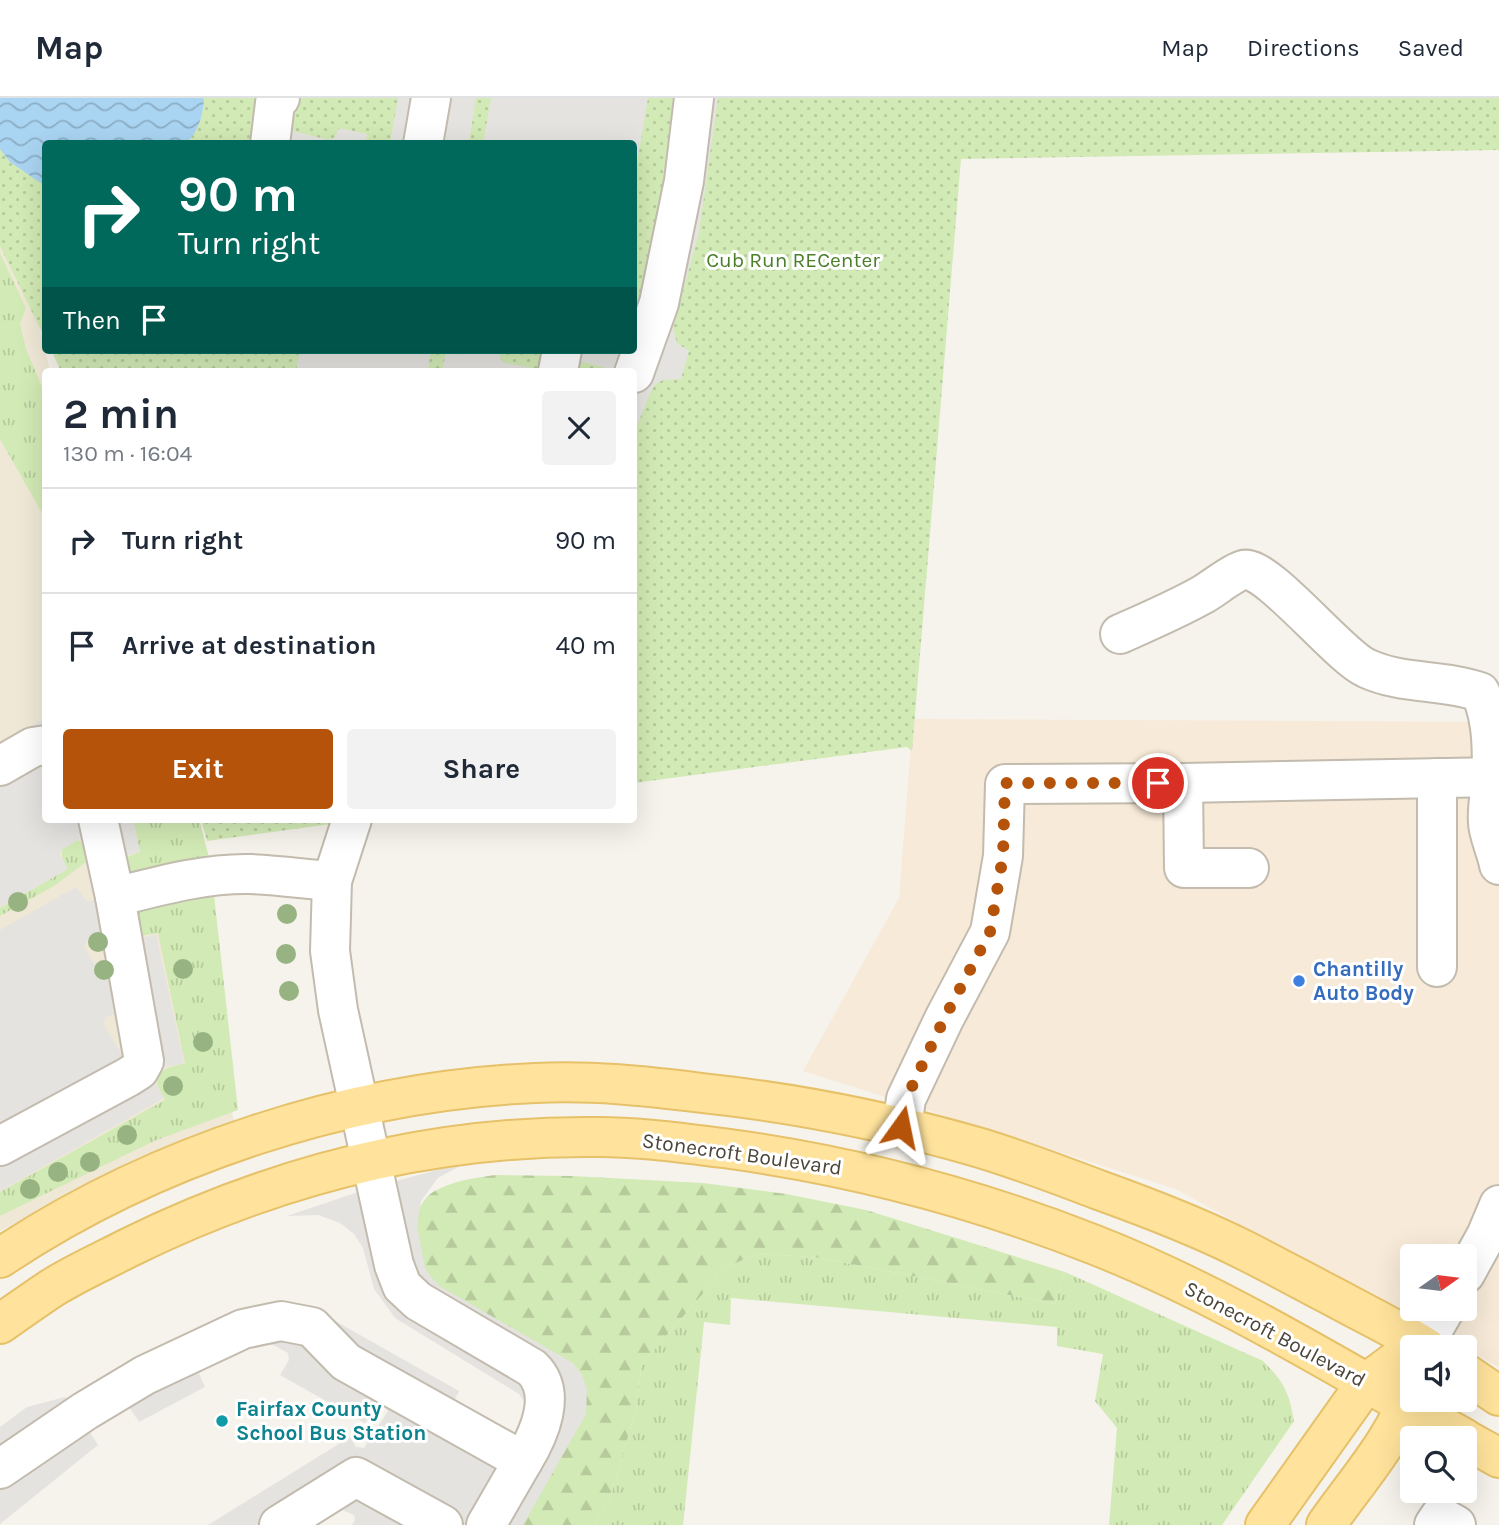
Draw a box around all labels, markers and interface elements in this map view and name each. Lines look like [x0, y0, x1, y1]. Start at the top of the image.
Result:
text: Map [35, 29, 103, 67]
text: Map [1161, 34, 1209, 62]
text: Directions [1247, 34, 1360, 62]
text: Saved [1398, 34, 1464, 62]
text: 90 m [178, 166, 298, 223]
icon: right [63, 168, 154, 259]
text: Turn right [178, 225, 320, 262]
park label: Cub Run RECenter [706, 248, 880, 272]
icon: arrive [135, 301, 173, 339]
text: Then [63, 305, 121, 336]
text: 2 min [63, 389, 179, 439]
button: close [542, 391, 616, 465]
text: 130 m · 16:04 [63, 440, 192, 467]
icon: right [63, 522, 101, 560]
text: Turn right [122, 525, 243, 556]
text: 90 m [555, 525, 616, 556]
icon: arrive [63, 627, 101, 665]
text: Arrive at destination [122, 630, 376, 661]
text: 40 m [556, 630, 616, 661]
button: Exit [63, 729, 333, 809]
button: Share [347, 729, 616, 809]
pin [1128, 753, 1188, 813]
icon: arrive [1139, 764, 1177, 802]
place label: Chantilly Auto Body [1313, 957, 1414, 1005]
marker: Chantilly Auto Body [1291, 973, 1307, 989]
position arrow [864, 1090, 938, 1164]
street label: Stonecroft Boulevard [641, 1128, 843, 1180]
north arrow [1400, 1244, 1477, 1321]
map controls [1400, 1244, 1477, 1503]
street label: Stonecroft Boulevard [1180, 1276, 1370, 1392]
button: sound [1400, 1335, 1477, 1412]
place label: Fairfax County School Bus Station [236, 1397, 426, 1445]
marker: Fairfax County School Bus Station [214, 1413, 230, 1429]
button: search [1400, 1426, 1477, 1503]

